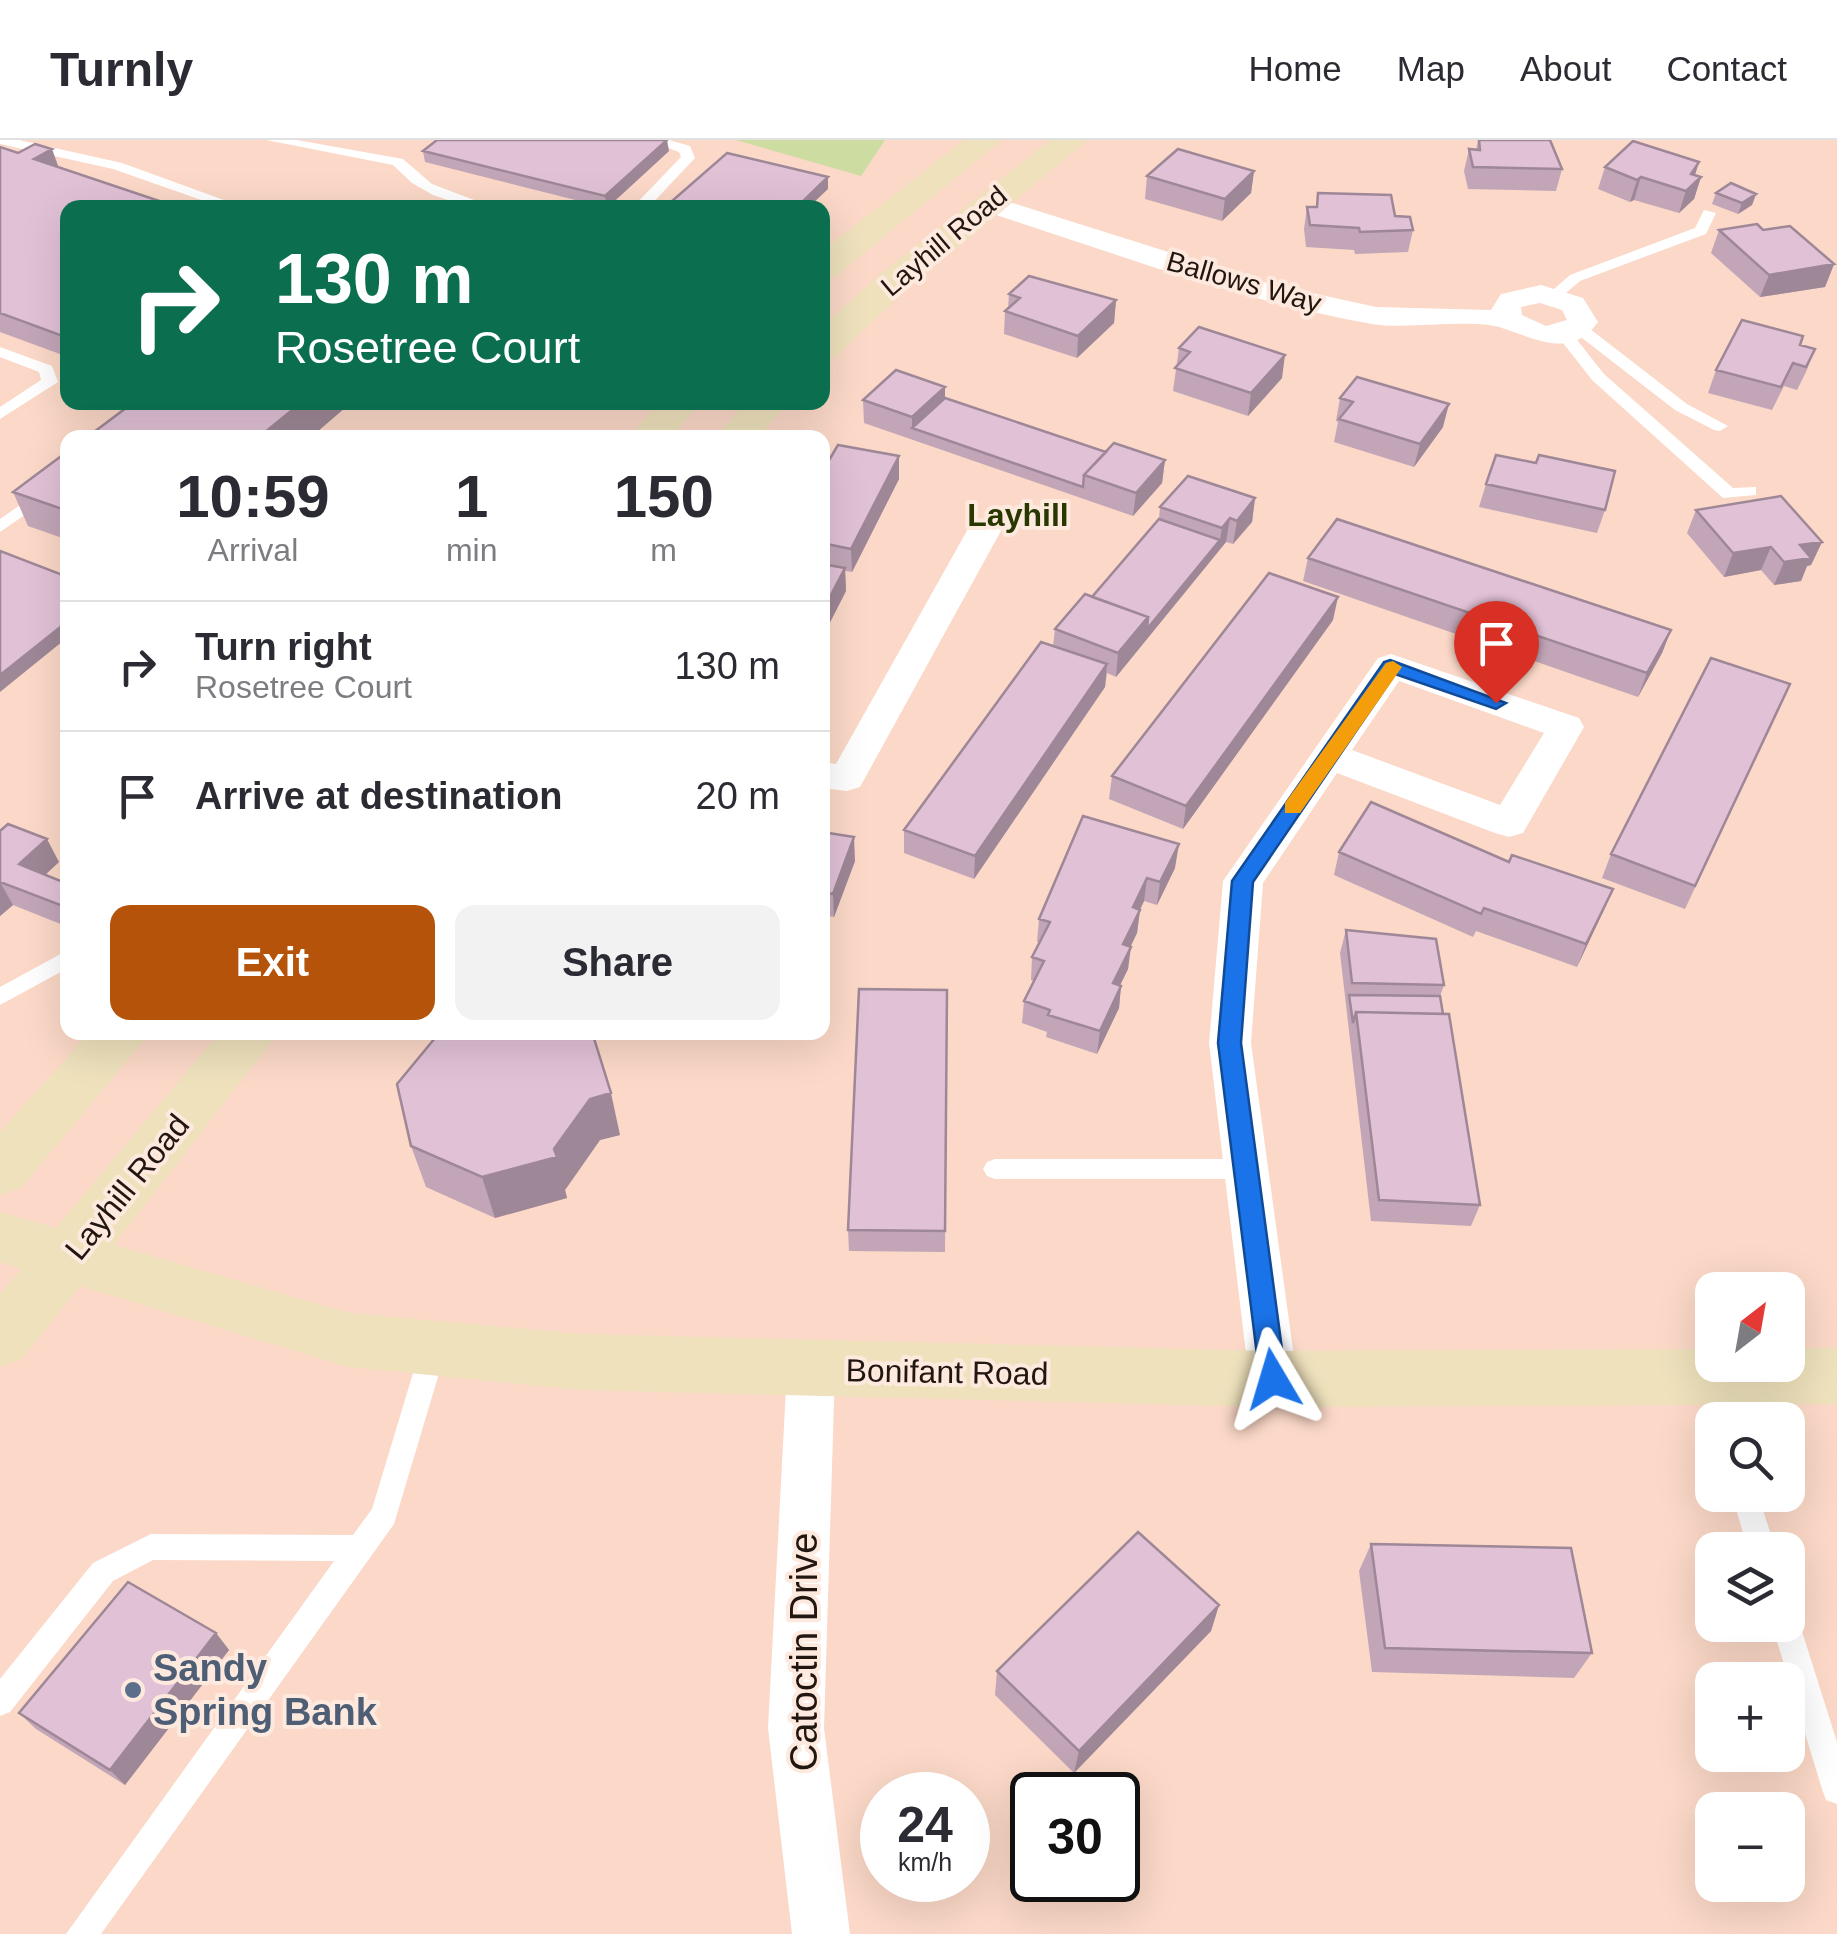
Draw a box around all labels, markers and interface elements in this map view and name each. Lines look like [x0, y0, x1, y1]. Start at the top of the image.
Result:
text: Turnly [50, 43, 193, 96]
text: Home [1248, 49, 1342, 88]
text: Map [1397, 49, 1465, 88]
text: About [1520, 49, 1611, 88]
text: Contact [1666, 49, 1787, 88]
street label: Layhill Road [875, 180, 1013, 302]
icon: right [110, 240, 240, 370]
text: 130 m [275, 240, 473, 318]
street label: Ballows Way [1163, 245, 1325, 319]
text: Rosetree Court [275, 322, 580, 373]
text: 10:59 [176, 463, 330, 530]
text: 1 [455, 463, 488, 530]
text: 150 [614, 463, 714, 530]
district label: Layhill [967, 497, 1069, 533]
text: Arrival [208, 532, 298, 568]
text: min [446, 532, 497, 568]
text: m [650, 532, 677, 568]
pin [1454, 601, 1539, 704]
icon: arrive [1469, 616, 1524, 671]
text: Turn right [195, 626, 372, 668]
icon: right [110, 639, 165, 694]
text: 130 m [674, 645, 780, 687]
text: Rosetree Court [195, 669, 412, 705]
icon: arrive [110, 769, 165, 824]
text: Arrive at destination [195, 775, 562, 817]
text: 20 m [696, 775, 780, 817]
button: Exit [110, 905, 435, 1020]
button: Share [455, 905, 780, 1020]
street label: Layhill Road [58, 1107, 196, 1267]
north arrow [1695, 1272, 1805, 1382]
map controls [1695, 1272, 1805, 1902]
position arrow [1221, 1327, 1325, 1431]
street label: Bonifant Road [845, 1352, 1049, 1392]
button: search [1695, 1402, 1805, 1512]
button: layers [1695, 1532, 1805, 1642]
street label: Catoctin Drive [783, 1533, 825, 1771]
place label: Sandy Spring Bank [153, 1647, 378, 1733]
button: + [1695, 1662, 1805, 1772]
marker: Sandy Spring Bank [122, 1679, 144, 1701]
speed limit sign: 30 [1010, 1772, 1140, 1902]
button: − [1695, 1792, 1805, 1902]
text: 24 [897, 1797, 953, 1853]
text: km/h [898, 1848, 952, 1876]

